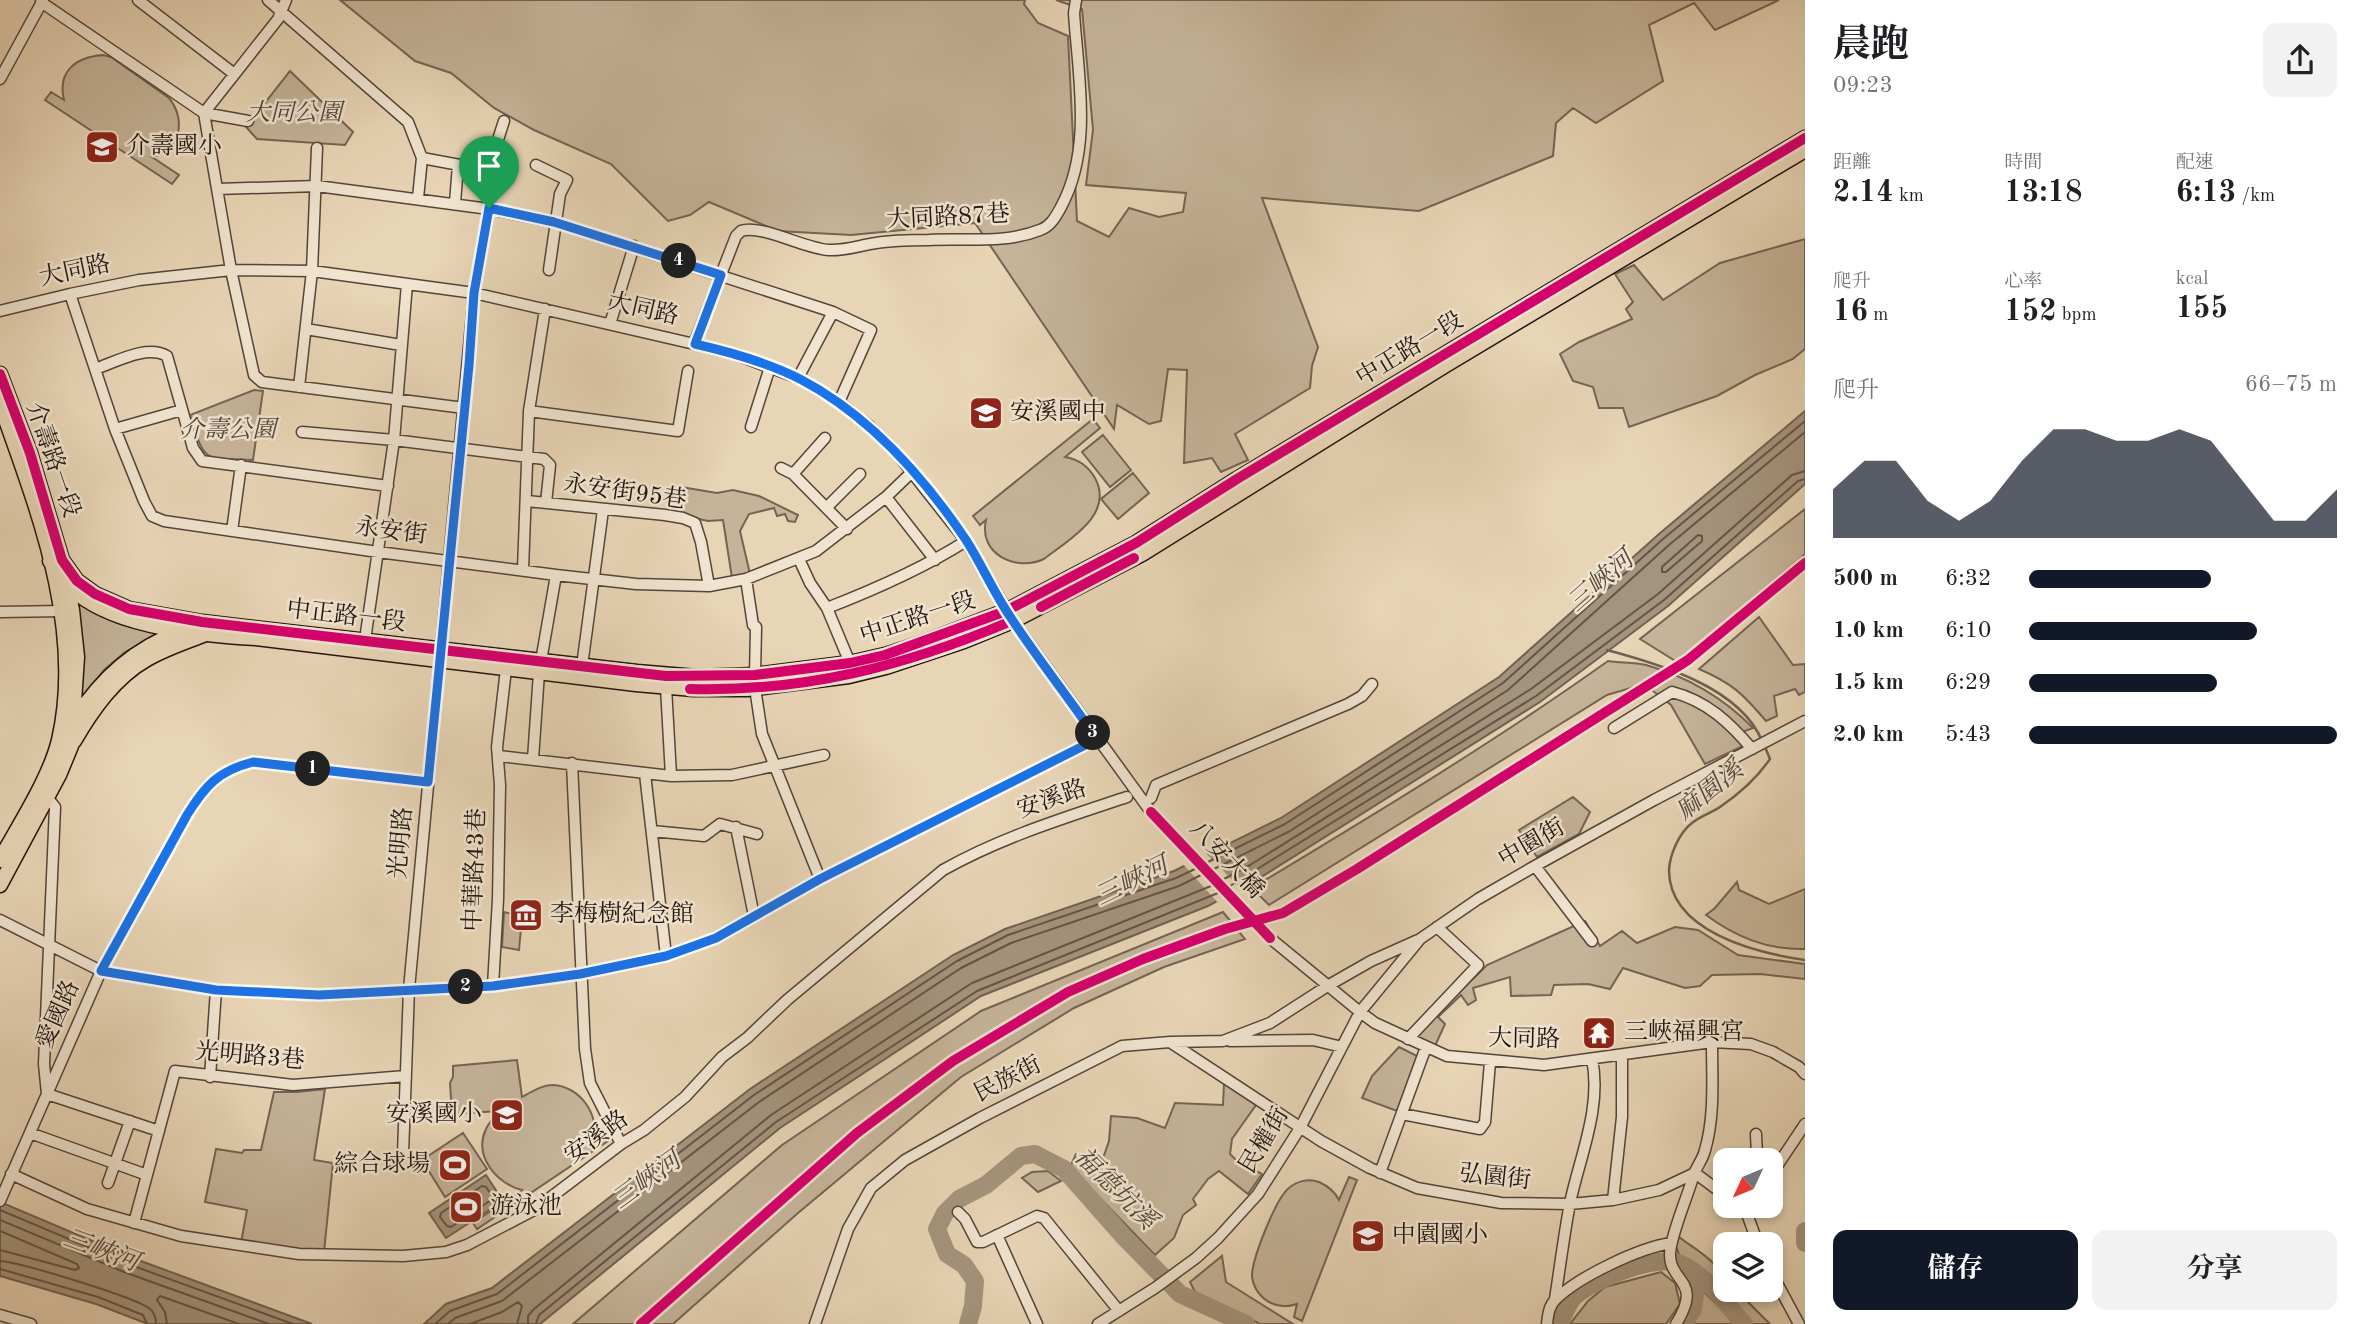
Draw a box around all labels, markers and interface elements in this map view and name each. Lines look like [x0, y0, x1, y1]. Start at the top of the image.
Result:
button: share [2263, 23, 2337, 97]
text: 晨跑 [1833, 27, 1909, 65]
text: 09:23 [1833, 74, 1893, 97]
park label: 大同公園 [246, 99, 346, 126]
school or university icon: 介壽國小 [83, 128, 121, 166]
place label: 介壽國小 [126, 132, 222, 159]
pin [459, 136, 519, 208]
icon: arrive [470, 147, 508, 185]
text: 距離 [1833, 154, 1871, 173]
text: 時間 [2004, 154, 2042, 173]
text: 配速 [2176, 154, 2214, 173]
text: 2.14 [1833, 178, 1894, 208]
text: 13:18 [2004, 178, 2082, 208]
text: 6:13 [2176, 178, 2236, 208]
text: km [1894, 187, 1924, 206]
text: /km [2236, 187, 2275, 206]
street label: 大同路87巷 [885, 200, 1010, 233]
pin: 4 [662, 244, 696, 278]
street label: 大同路 [37, 250, 113, 291]
text: 4 [673, 251, 684, 270]
text: kcal [2176, 270, 2208, 289]
text: 爬升 [1833, 273, 1871, 292]
text: 心率 [2004, 273, 2042, 292]
street label: 大同路 [605, 287, 681, 330]
text: 155 [2176, 294, 2228, 324]
text: 16 [1833, 297, 1868, 327]
text: 152 [2004, 297, 2057, 327]
street label: 中正路一段 [1351, 306, 1468, 391]
text: m [1868, 306, 1888, 325]
text: bpm [2057, 306, 2097, 325]
text: 66–75 m [2245, 373, 2337, 396]
text: 爬升 [1833, 379, 1879, 402]
school or university icon: 安溪國中 [967, 394, 1005, 432]
street label: 介壽路一段 [21, 398, 86, 521]
place label: 安溪國中 [1010, 398, 1106, 425]
park label: 介壽公園 [180, 416, 280, 443]
street label: 永安街95巷 [562, 470, 688, 514]
street label: 永安街 [354, 513, 429, 548]
water label: 三峽河 [1562, 542, 1642, 617]
text: 500 m [1833, 567, 1898, 590]
text: 6:32 [1945, 567, 1991, 590]
street label: 中正路一段 [856, 586, 979, 649]
street label: 中正路一段 [285, 595, 407, 636]
text: 1.0 km [1833, 619, 1904, 642]
text: 6:10 [1945, 619, 1991, 642]
text: 1.5 km [1833, 671, 1904, 694]
text: 6:29 [1945, 671, 1991, 694]
pin: 3 [1076, 716, 1110, 750]
text: 3 [1087, 723, 1098, 742]
text: 2.0 km [1833, 723, 1904, 746]
text: 5:43 [1945, 723, 1991, 746]
pin: 1 [296, 752, 330, 786]
water label: 麻園溪 [1670, 753, 1751, 826]
text: 1 [307, 759, 318, 778]
street label: 安溪路 [1013, 774, 1090, 823]
street label: 光明路 [384, 806, 417, 880]
street label: 中華路43巷 [459, 808, 490, 932]
street label: 中園街 [1493, 813, 1569, 872]
street label: 八安大橋 [1184, 815, 1270, 903]
water label: 三峽河 [1090, 850, 1176, 911]
museum icon: 李梅樹紀念館 [507, 896, 545, 934]
place label: 李梅樹紀念館 [550, 900, 694, 927]
pin: 2 [448, 970, 484, 1004]
street label: 愛國路 [31, 976, 85, 1053]
text: 2 [460, 977, 471, 996]
temple icon: 三峽福興宮 [1580, 1014, 1618, 1052]
place label: 三峽福興宮 [1624, 1018, 1744, 1045]
street label: 大同路 [1488, 1024, 1560, 1053]
street label: 光明路3巷 [194, 1037, 306, 1074]
street label: 民族街 [969, 1050, 1046, 1107]
school or university icon: 安溪國小 [488, 1096, 526, 1134]
place label: 安溪國小 [386, 1100, 482, 1127]
street label: 民權街 [1234, 1102, 1294, 1178]
street label: 安溪路 [559, 1105, 633, 1169]
water label: 福德坑溪 [1069, 1142, 1164, 1237]
water label: 三峽河 [607, 1144, 689, 1214]
sports icon: 綜合球場 [436, 1146, 474, 1184]
north arrow [1713, 1148, 1783, 1218]
map controls [1713, 1148, 1783, 1302]
place label: 綜合球場 [334, 1150, 430, 1177]
street label: 弘園街 [1458, 1159, 1532, 1194]
sports icon: 游泳池 [447, 1188, 485, 1226]
place label: 游泳池 [490, 1192, 562, 1219]
school or university icon: 中園國小 [1349, 1217, 1387, 1255]
place label: 中園國小 [1392, 1221, 1488, 1248]
water label: 三峽河 [60, 1224, 147, 1278]
button: 儲存 [1833, 1230, 2078, 1310]
button: 分享 [2092, 1230, 2337, 1310]
button: layers [1713, 1232, 1783, 1302]

